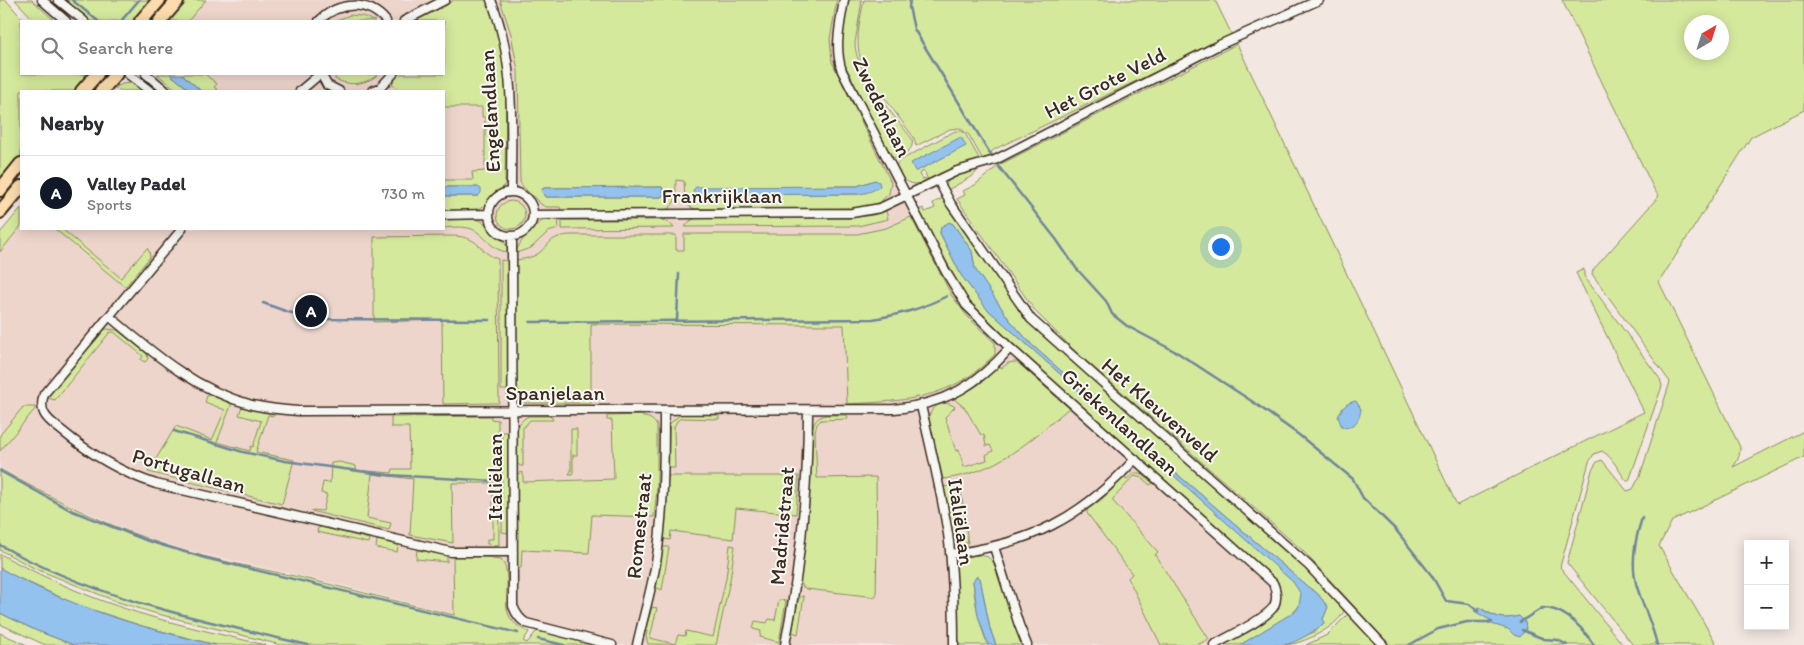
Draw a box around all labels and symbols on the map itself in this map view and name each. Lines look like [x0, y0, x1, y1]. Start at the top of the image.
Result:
north arrow [1684, 15, 1729, 60]
street label: Het Grote Veld [1040, 41, 1170, 124]
street label: Engelandlaan [474, 49, 505, 173]
street label: Zwedenlaan [847, 53, 917, 161]
street label: Frankrijklaan [662, 183, 782, 208]
your location [1208, 234, 1234, 260]
pin: A [295, 292, 327, 330]
street label: Het Kleuvenveld [1097, 352, 1224, 467]
street label: Griekenlandlaan [1057, 363, 1184, 481]
street label: Spanjelaan [505, 380, 605, 405]
street label: Italiëlaan [482, 433, 507, 521]
street label: Portugallaan [130, 442, 249, 499]
street label: Madridstraat [764, 466, 799, 586]
street label: Romestraat [621, 472, 657, 580]
street label: Italiëlaan [943, 477, 980, 567]

